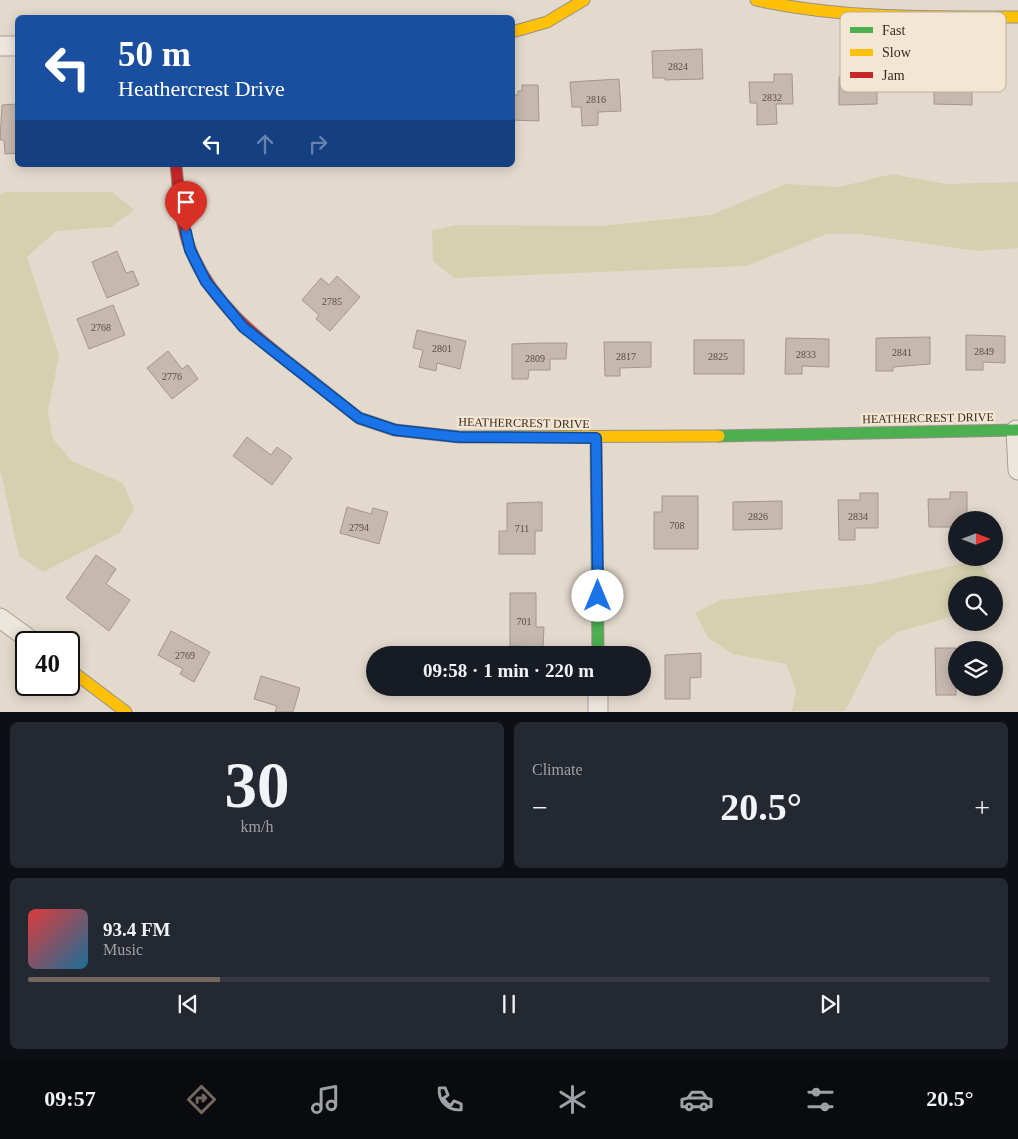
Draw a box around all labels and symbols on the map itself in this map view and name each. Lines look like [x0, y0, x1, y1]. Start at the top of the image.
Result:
legend [840, 12, 1006, 92]
text: Fast [882, 23, 905, 38]
text: Slow [882, 45, 912, 60]
house number: 2824 [668, 61, 688, 72]
text: Jam [882, 68, 905, 83]
house number: 2832 [762, 92, 782, 103]
house number: 2816 [586, 94, 606, 105]
pin [165, 181, 207, 232]
house number: 2785 [322, 296, 342, 307]
house number: 2768 [91, 322, 111, 333]
house number: 2801 [432, 343, 452, 354]
house number: 2849 [974, 346, 994, 357]
house number: 2841 [892, 347, 912, 358]
house number: 2833 [796, 349, 816, 360]
house number: 2817 [616, 351, 636, 362]
house number: 2825 [708, 351, 728, 362]
house number: 2809 [525, 353, 545, 364]
house number: 2776 [162, 371, 182, 382]
street label: HEATHERCREST DRIVE [862, 410, 994, 426]
street label: HEATHERCREST DRIVE [458, 415, 590, 431]
house number: 2826 [748, 511, 768, 522]
house number: 2834 [848, 511, 868, 522]
north arrow [948, 511, 1002, 566]
house number: 708 [670, 520, 685, 531]
house number: 2794 [349, 522, 369, 533]
house number: 711 [515, 523, 529, 534]
position arrow [571, 569, 623, 621]
house number: 701 [517, 616, 532, 627]
speed limit sign: 40 [15, 631, 80, 696]
house number: 2769 [175, 650, 195, 661]

